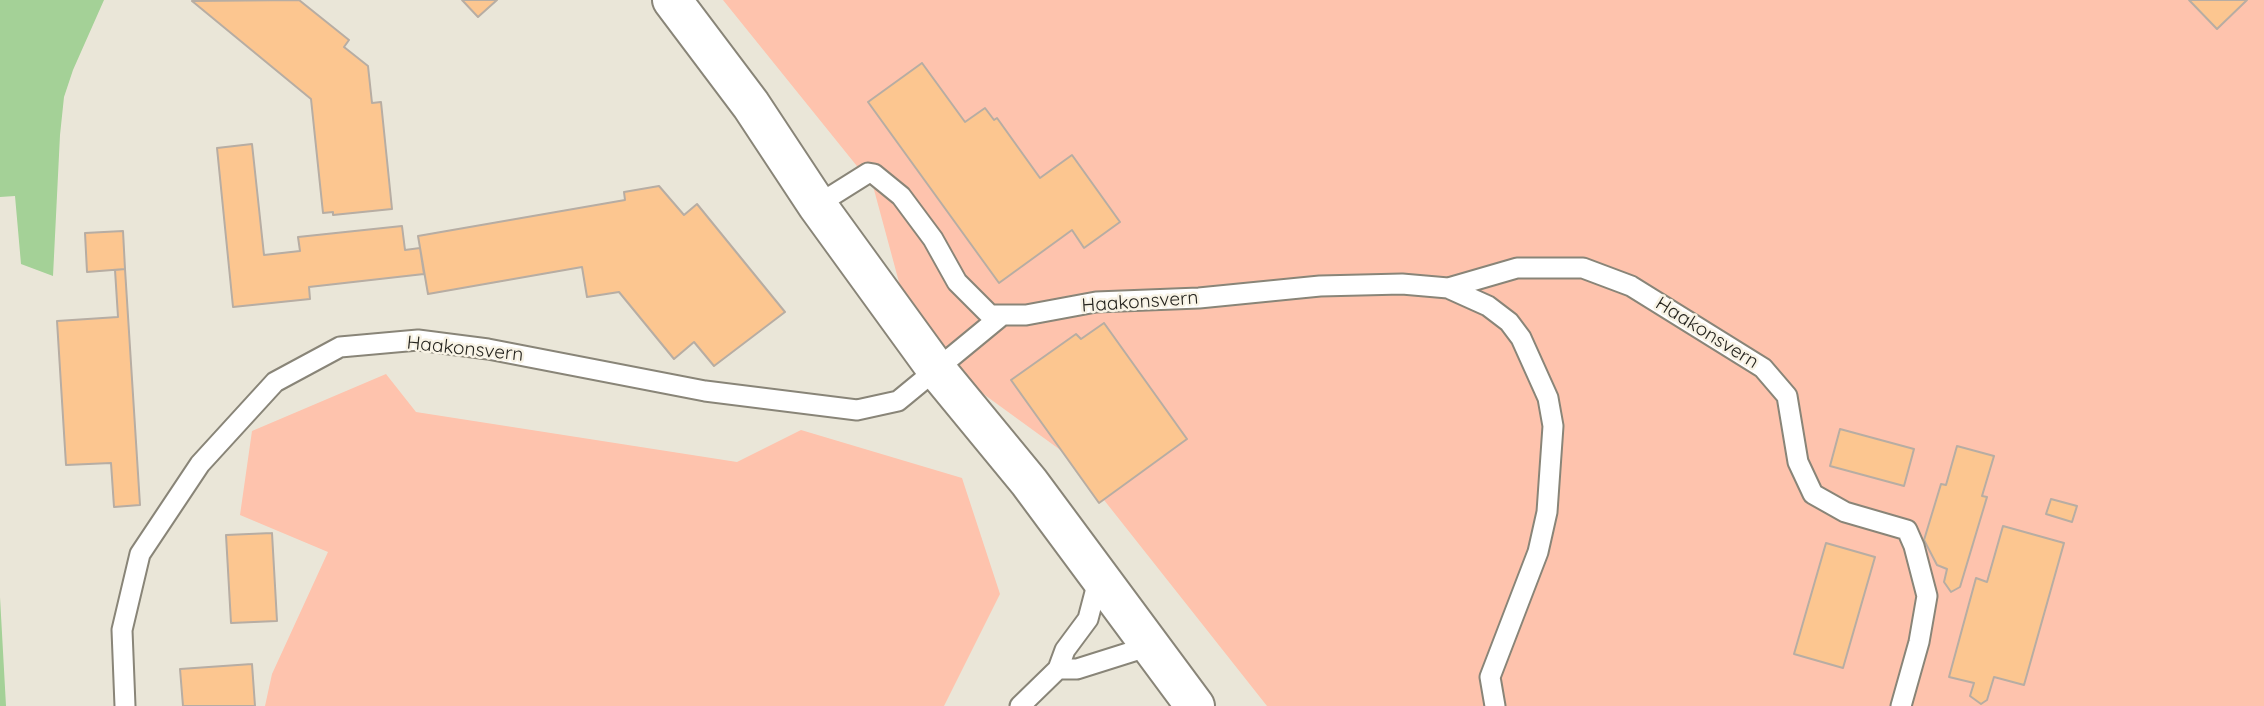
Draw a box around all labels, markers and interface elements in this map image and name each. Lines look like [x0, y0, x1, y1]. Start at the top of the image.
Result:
street label: Haakonsvern [1081, 287, 1199, 317]
street label: Haakonsvern [1651, 292, 1763, 374]
street label: Haakonsvern [406, 332, 524, 366]

